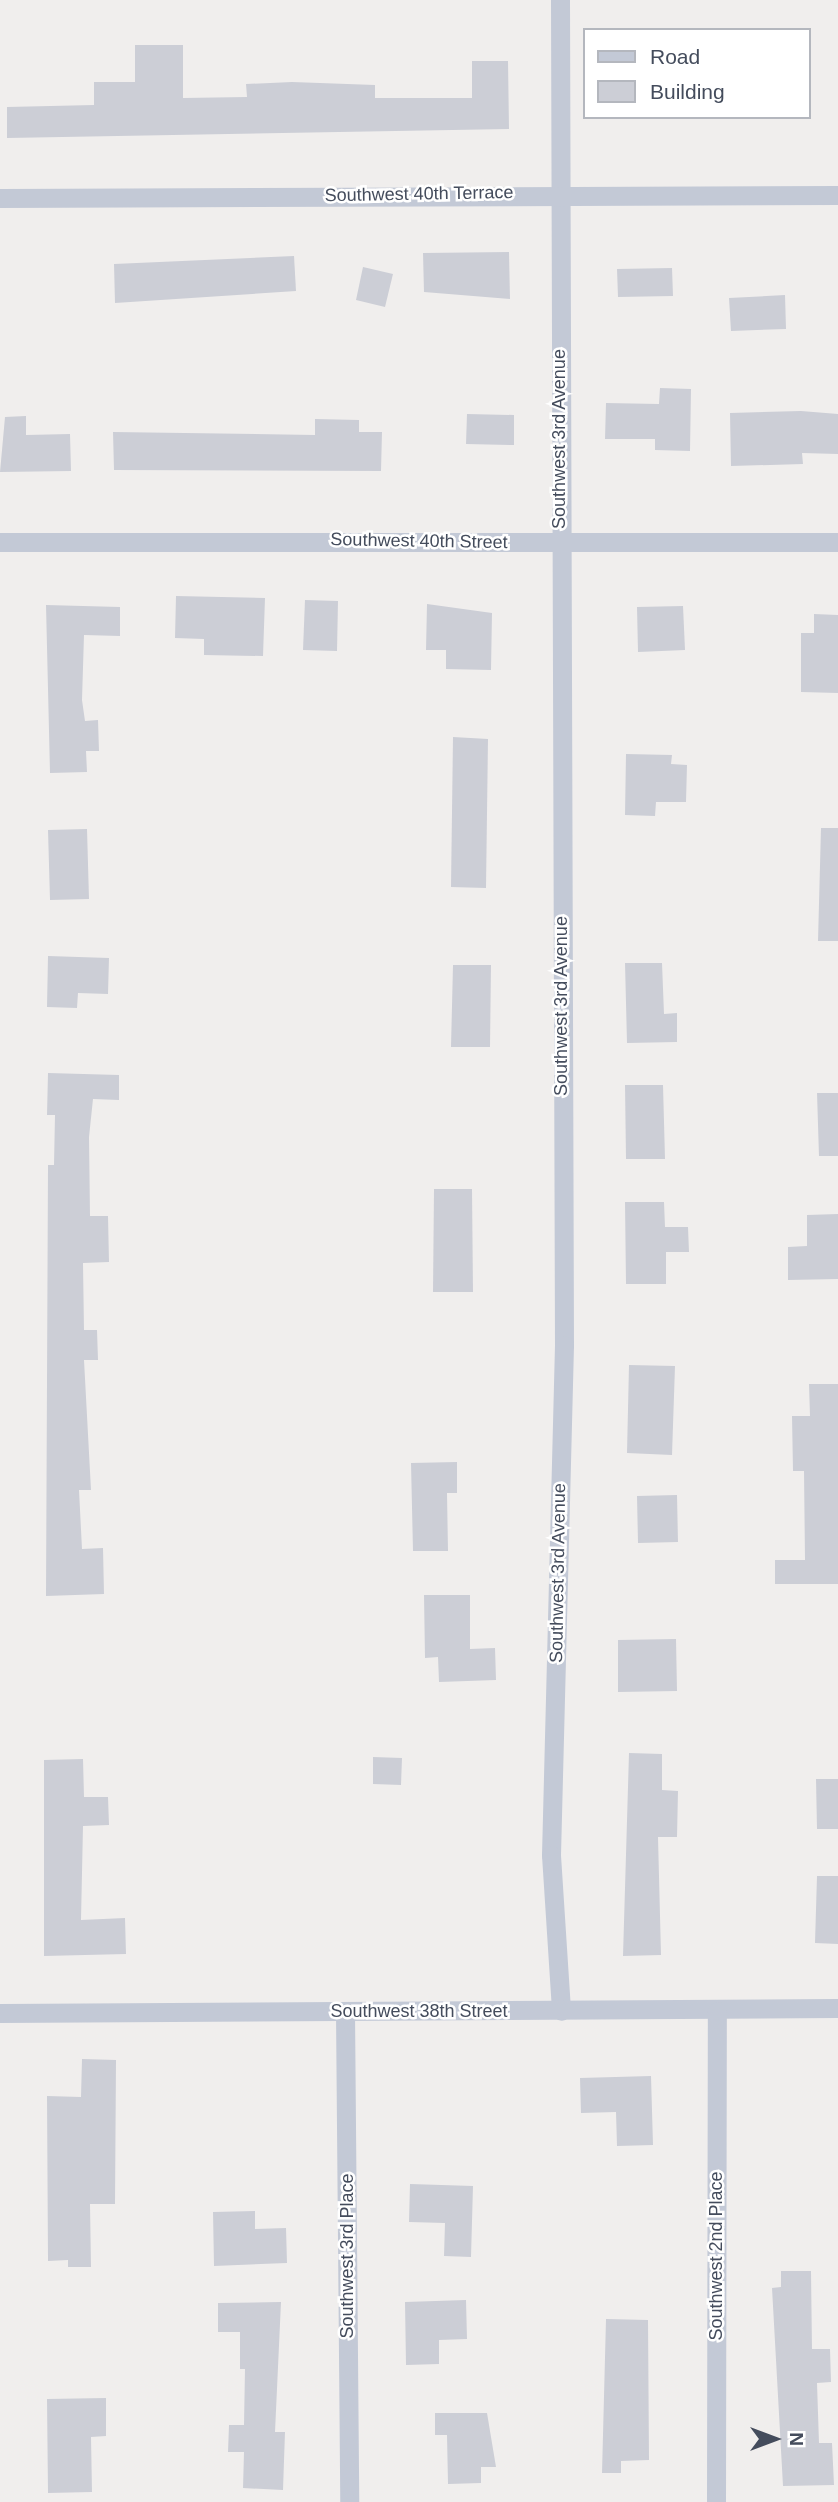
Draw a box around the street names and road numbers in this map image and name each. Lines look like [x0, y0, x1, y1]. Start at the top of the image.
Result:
street label: Southwest 40th Terrace [324, 182, 514, 206]
street label: Southwest 3rd Avenue [548, 349, 570, 529]
street label: Southwest 40th Street [330, 529, 508, 553]
street label: Southwest 3rd Avenue [550, 916, 572, 1096]
street label: Southwest 3rd Avenue [546, 1482, 570, 1664]
street label: Southwest 38th Street [330, 2000, 508, 2022]
street label: Southwest 2nd Place [705, 2171, 727, 2341]
street label: Southwest 3rd Place [336, 2173, 358, 2339]

